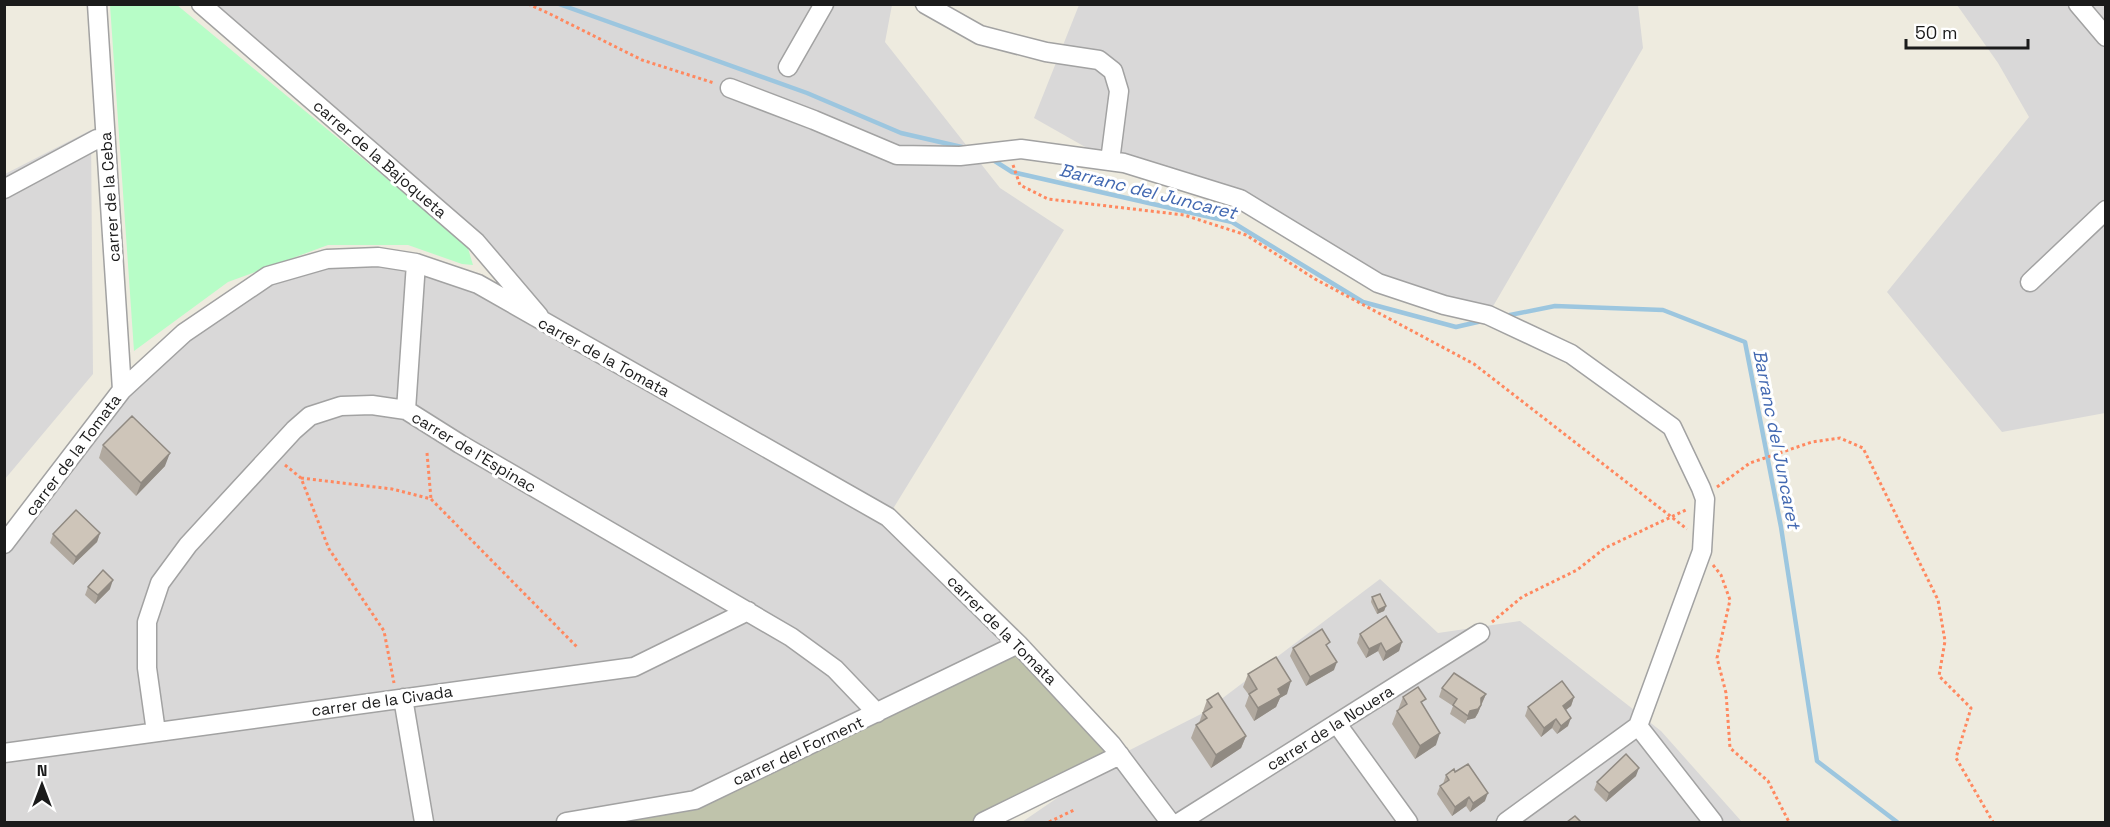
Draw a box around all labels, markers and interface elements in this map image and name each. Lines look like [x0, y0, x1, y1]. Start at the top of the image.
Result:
scale bar [1906, 12, 2028, 50]
text: 50 m [1915, 21, 1957, 44]
street label: carrer de la Bajoqueta [309, 95, 451, 223]
street label: carrer de la Ceba [95, 131, 125, 263]
water label: Barranc del Juncaret [1057, 158, 1241, 225]
street label: carrer de la Tomata [534, 312, 674, 402]
water label: Barranc del Juncaret [1748, 347, 1806, 532]
street label: carrer de la Tomata [20, 390, 126, 520]
street label: carrer de l'Espinac [408, 406, 540, 498]
street label: carrer de la Tomata [942, 570, 1062, 690]
street label: carrer de la Nouera [1263, 680, 1397, 776]
street label: carrer de la Civada [310, 681, 454, 721]
street label: carrer del Forment [729, 711, 867, 791]
north arrow [12, 755, 72, 815]
text: N [37, 760, 47, 781]

